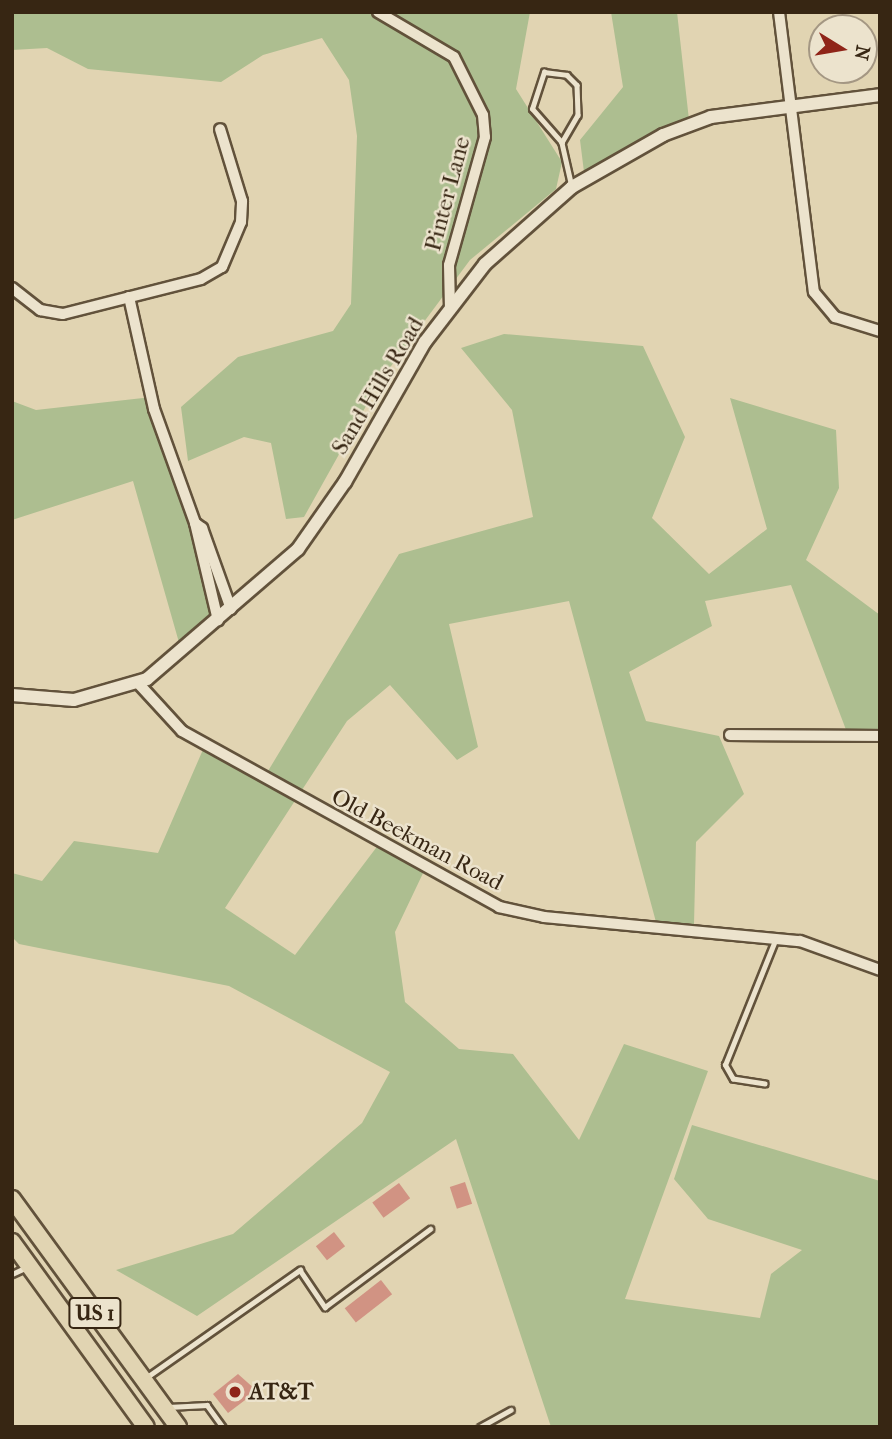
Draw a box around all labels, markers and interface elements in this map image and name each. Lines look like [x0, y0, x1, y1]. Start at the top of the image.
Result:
north arrow [808, 14, 878, 84]
text: N [849, 43, 874, 62]
street label: Pinter Lane [419, 134, 477, 254]
street label: Sand Hills Road [326, 312, 430, 460]
street label: Old Beekman Road [326, 783, 508, 897]
road number: US 1 [67, 1296, 123, 1330]
place label: AT&T [249, 1378, 313, 1406]
marker: AT&T [227, 1384, 243, 1400]

